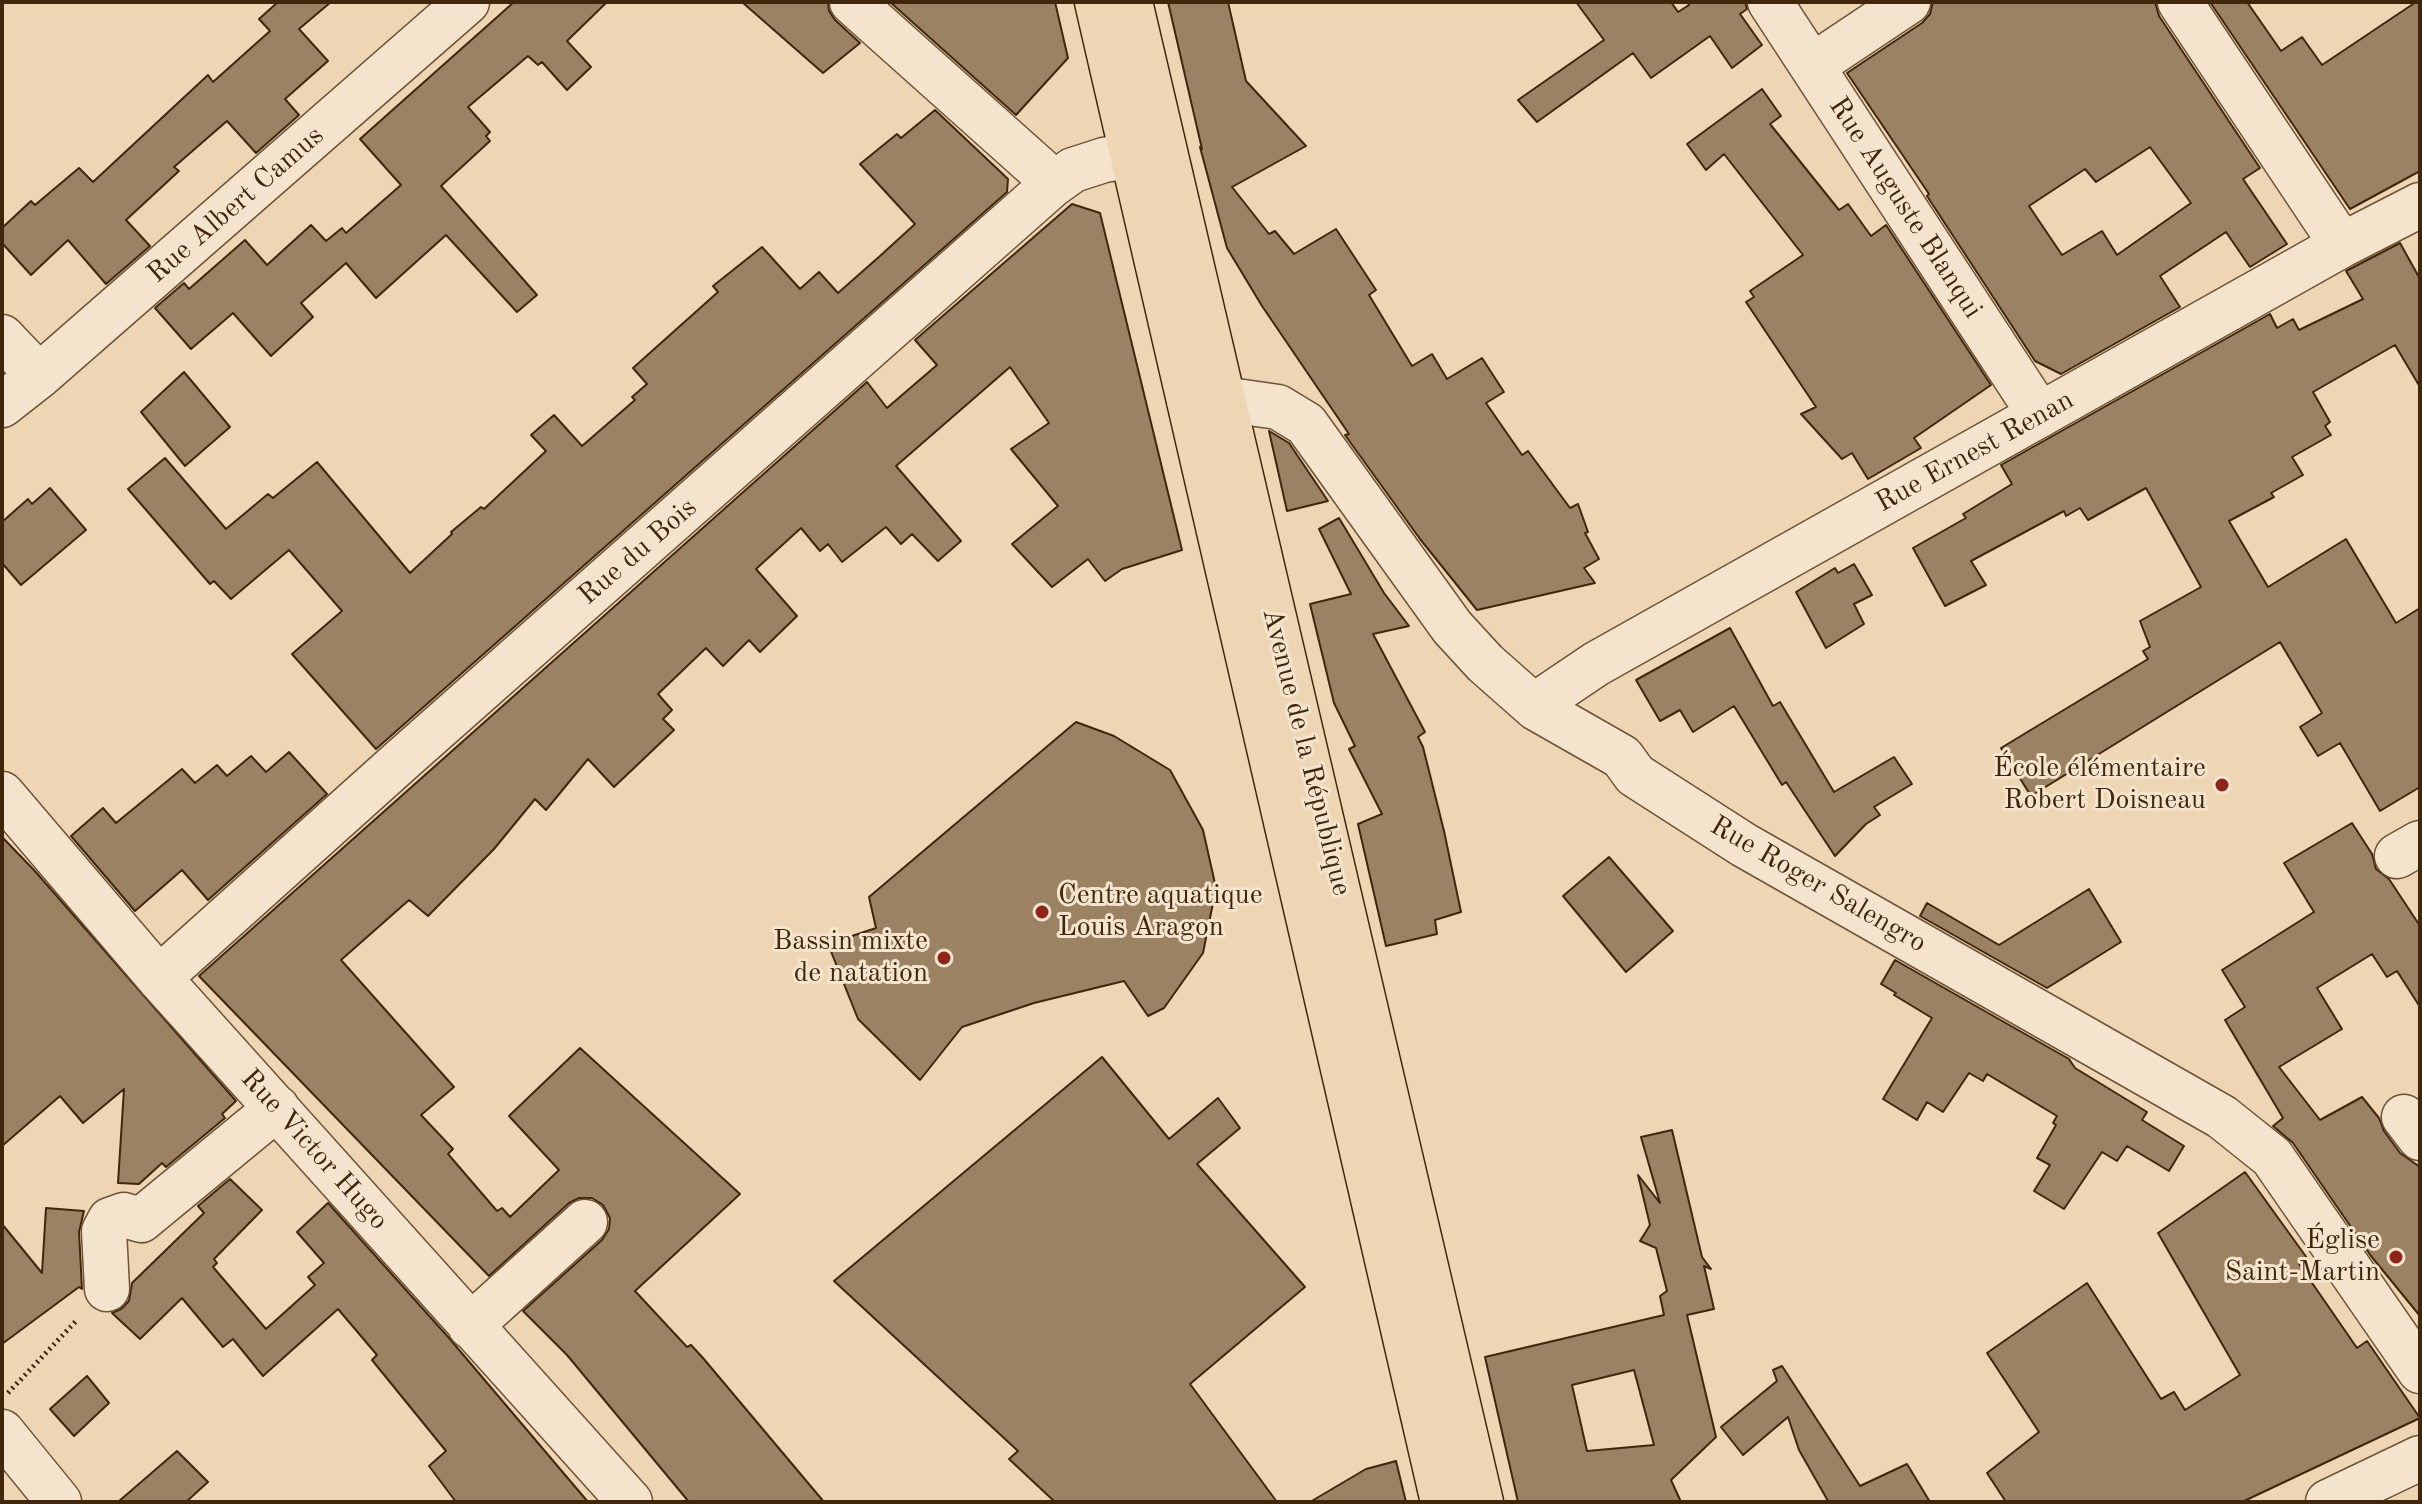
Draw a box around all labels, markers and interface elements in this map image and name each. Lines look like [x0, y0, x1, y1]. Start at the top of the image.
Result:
street label: Rue Auguste Blanqui [1821, 91, 1989, 325]
street label: Rue Albert Camus [141, 119, 331, 291]
street label: Rue Ernest Renan [1870, 384, 2080, 520]
street label: Rue du Bois [572, 491, 704, 613]
street label: Avenue de la République [1254, 605, 1358, 899]
place label: École élémentaire Robert Doisneau [1993, 752, 2206, 818]
marker: École élémentaire Robert Doisneau [2213, 776, 2231, 794]
street label: Rue Roger Salengro [1704, 809, 1932, 961]
place label: Centre aquatique Louis Aragon [1058, 879, 1263, 945]
marker: Centre aquatique Louis Aragon [1033, 903, 1051, 921]
place label: Bassin mixte de natation [773, 925, 928, 991]
marker: Bassin mixte de natation [935, 949, 953, 967]
street label: Rue Victor Hugo [233, 1063, 395, 1237]
place label: Église Saint-Martin [2225, 1224, 2380, 1290]
marker: Église Saint-Martin [2387, 1248, 2405, 1266]

